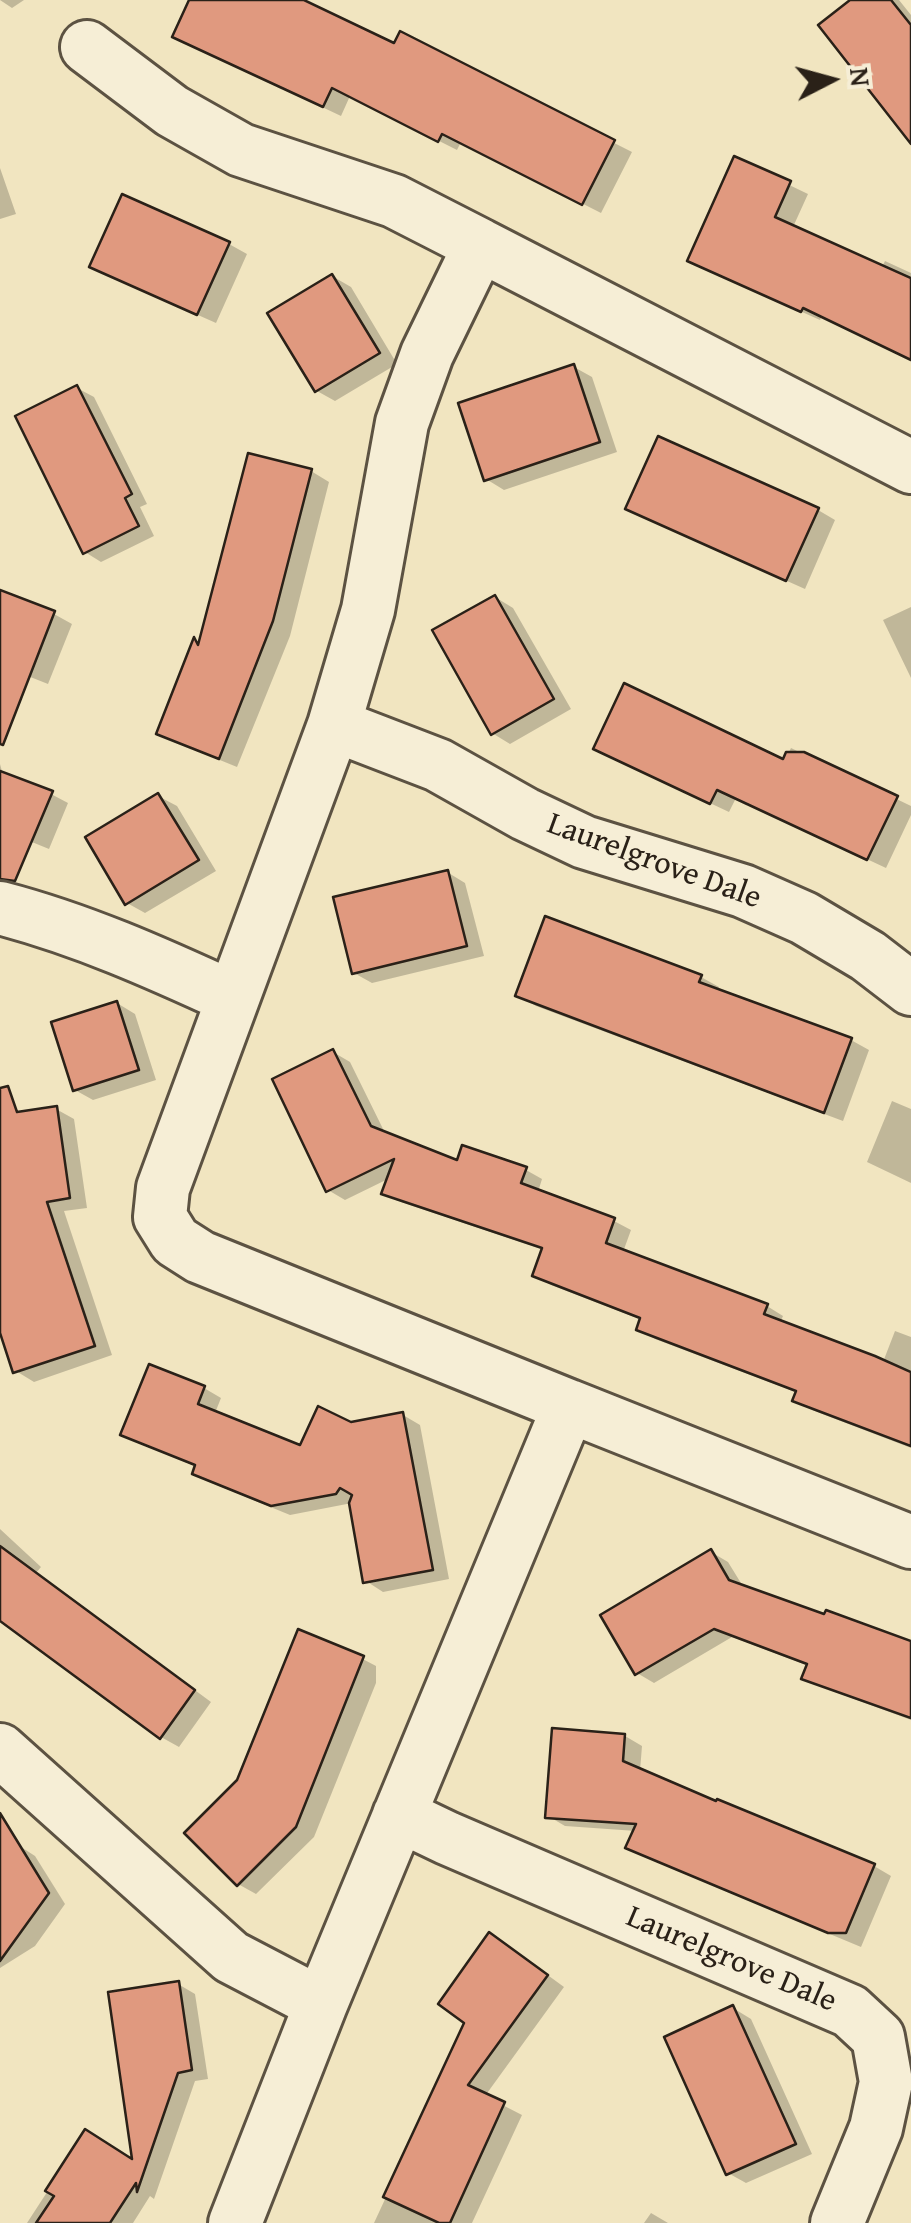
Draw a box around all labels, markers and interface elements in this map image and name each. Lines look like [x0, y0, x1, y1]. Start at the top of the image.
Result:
north arrow [781, 30, 881, 130]
text: N [840, 65, 883, 88]
street label: Laurelgrove Dale [542, 806, 766, 918]
street label: Laurelgrove Dale [620, 1898, 842, 2022]

